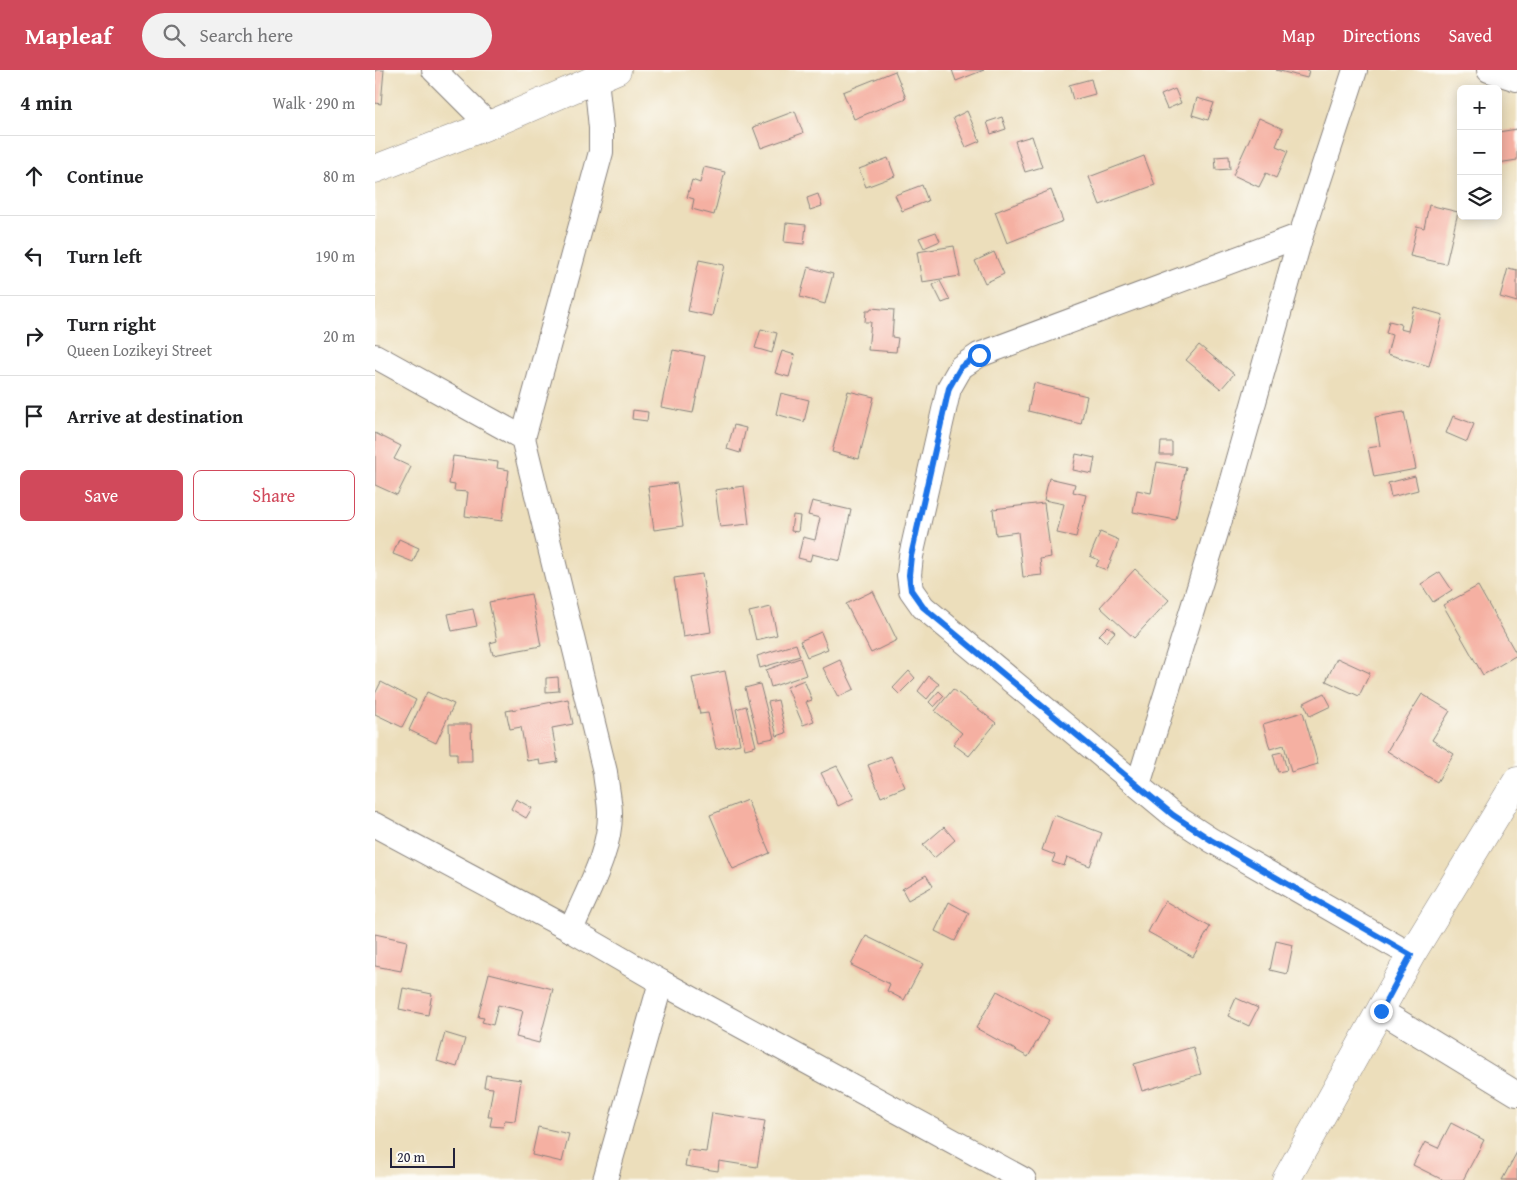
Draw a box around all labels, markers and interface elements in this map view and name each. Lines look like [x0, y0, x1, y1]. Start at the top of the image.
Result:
search box [142, 13, 492, 58]
text: Mapleaf [25, 18, 112, 53]
icon: search [160, 21, 188, 49]
text: Search here [200, 21, 293, 49]
text: Map [1282, 22, 1315, 49]
text: Directions [1343, 22, 1420, 49]
text: Saved [1448, 22, 1492, 49]
map controls [1457, 85, 1502, 220]
button: + [1457, 85, 1502, 130]
text: 4 min [20, 87, 72, 118]
text: Walk · 290 m [272, 91, 355, 115]
button: − [1457, 130, 1502, 175]
icon: ahead [20, 162, 48, 190]
text: Continue [67, 162, 144, 190]
text: 80 m [323, 164, 355, 188]
button: layers [1457, 175, 1502, 220]
icon: left [20, 242, 48, 270]
text: Turn left [67, 242, 142, 270]
text: 190 m [315, 244, 355, 268]
text: Turn right [67, 310, 156, 338]
icon: right [20, 322, 48, 350]
text: 20 m [323, 324, 355, 348]
text: Queen Lozikeyi Street [67, 338, 212, 362]
route start [968, 344, 991, 367]
icon: arrive [20, 402, 48, 430]
text: Arrive at destination [67, 402, 243, 430]
button: Save [20, 470, 183, 521]
button: Share [193, 470, 355, 521]
route end [1370, 1000, 1393, 1023]
scale bar [390, 1145, 455, 1168]
text: 20 m [397, 1147, 425, 1167]

